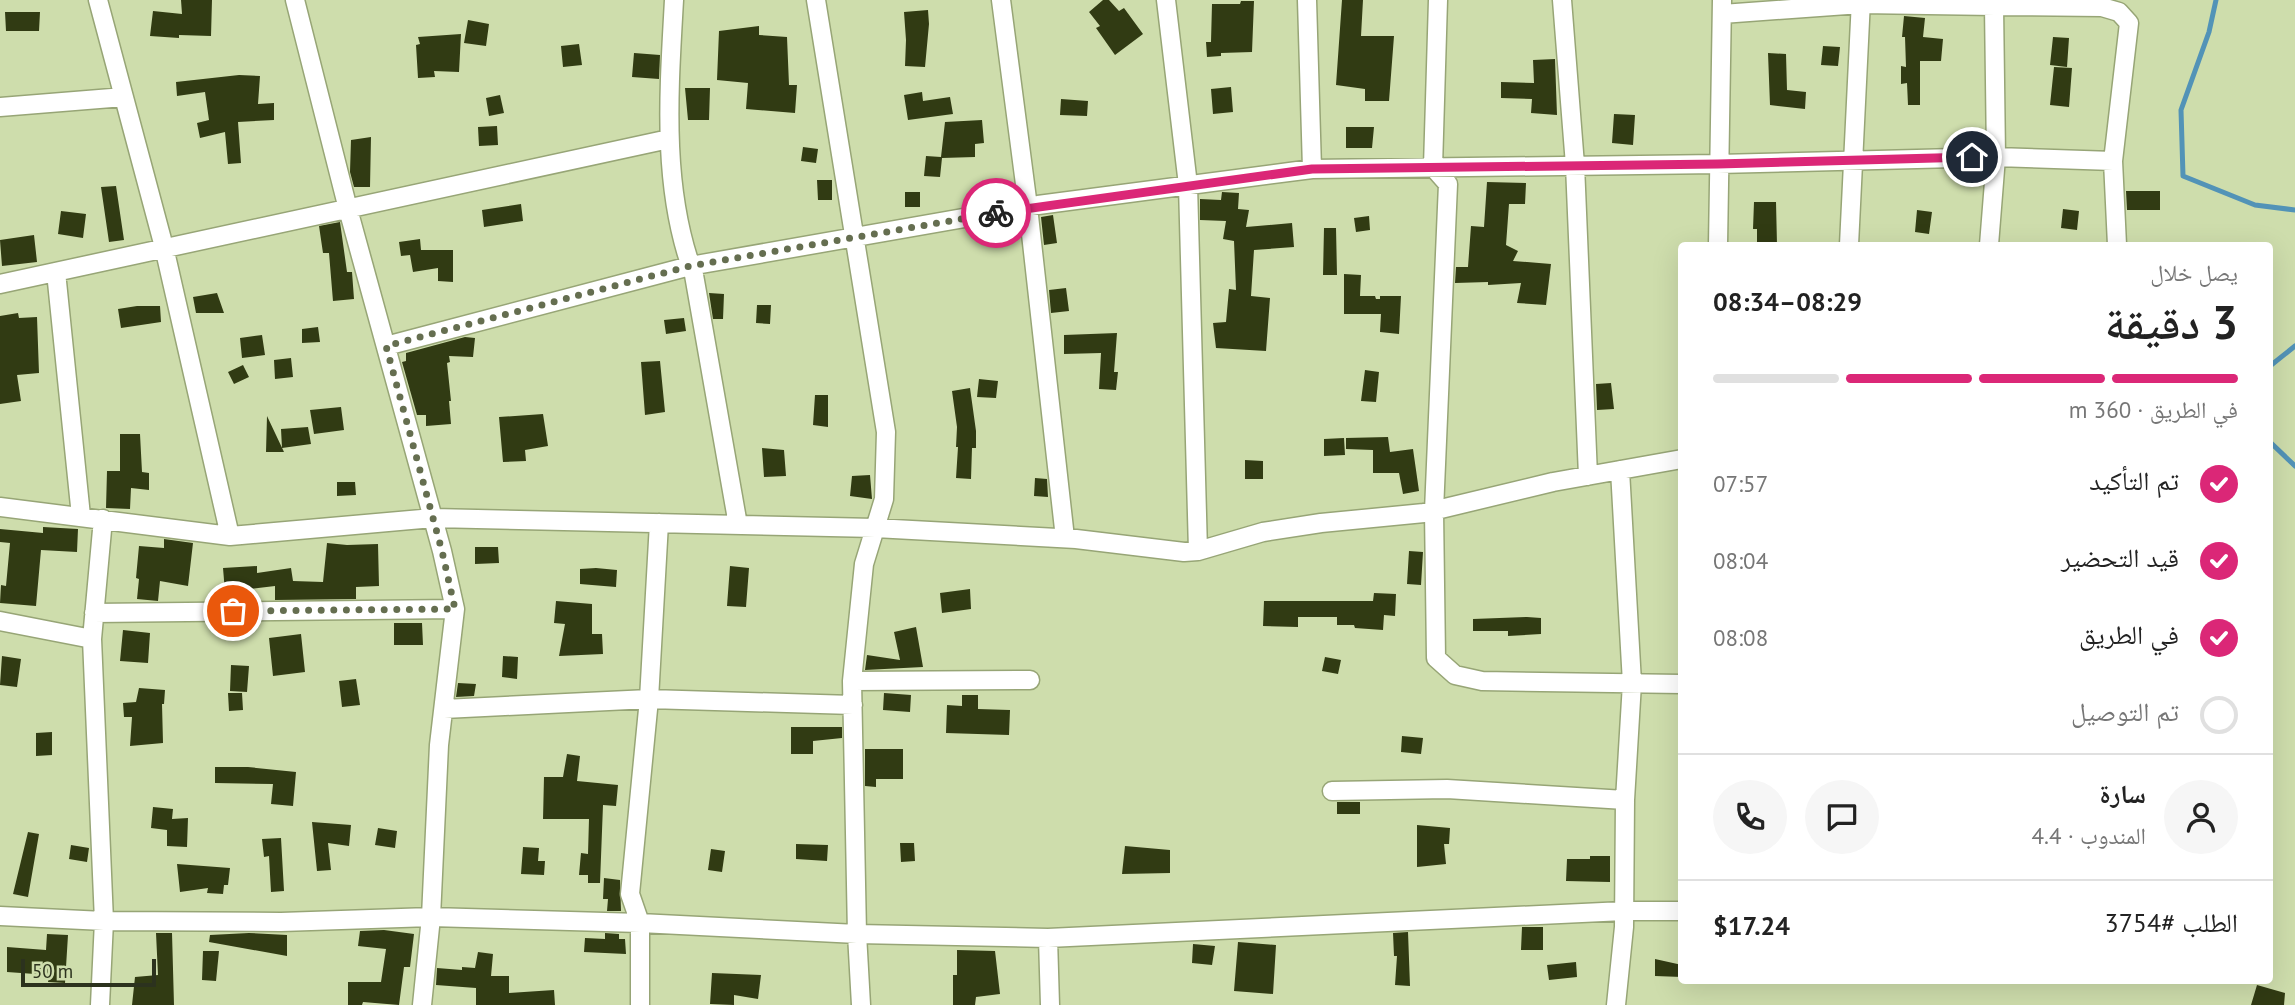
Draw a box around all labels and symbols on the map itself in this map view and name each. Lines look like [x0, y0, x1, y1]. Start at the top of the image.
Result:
pin [1942, 127, 2002, 187]
courier [961, 178, 1031, 248]
pin [203, 581, 263, 641]
scale bar [21, 956, 156, 988]

